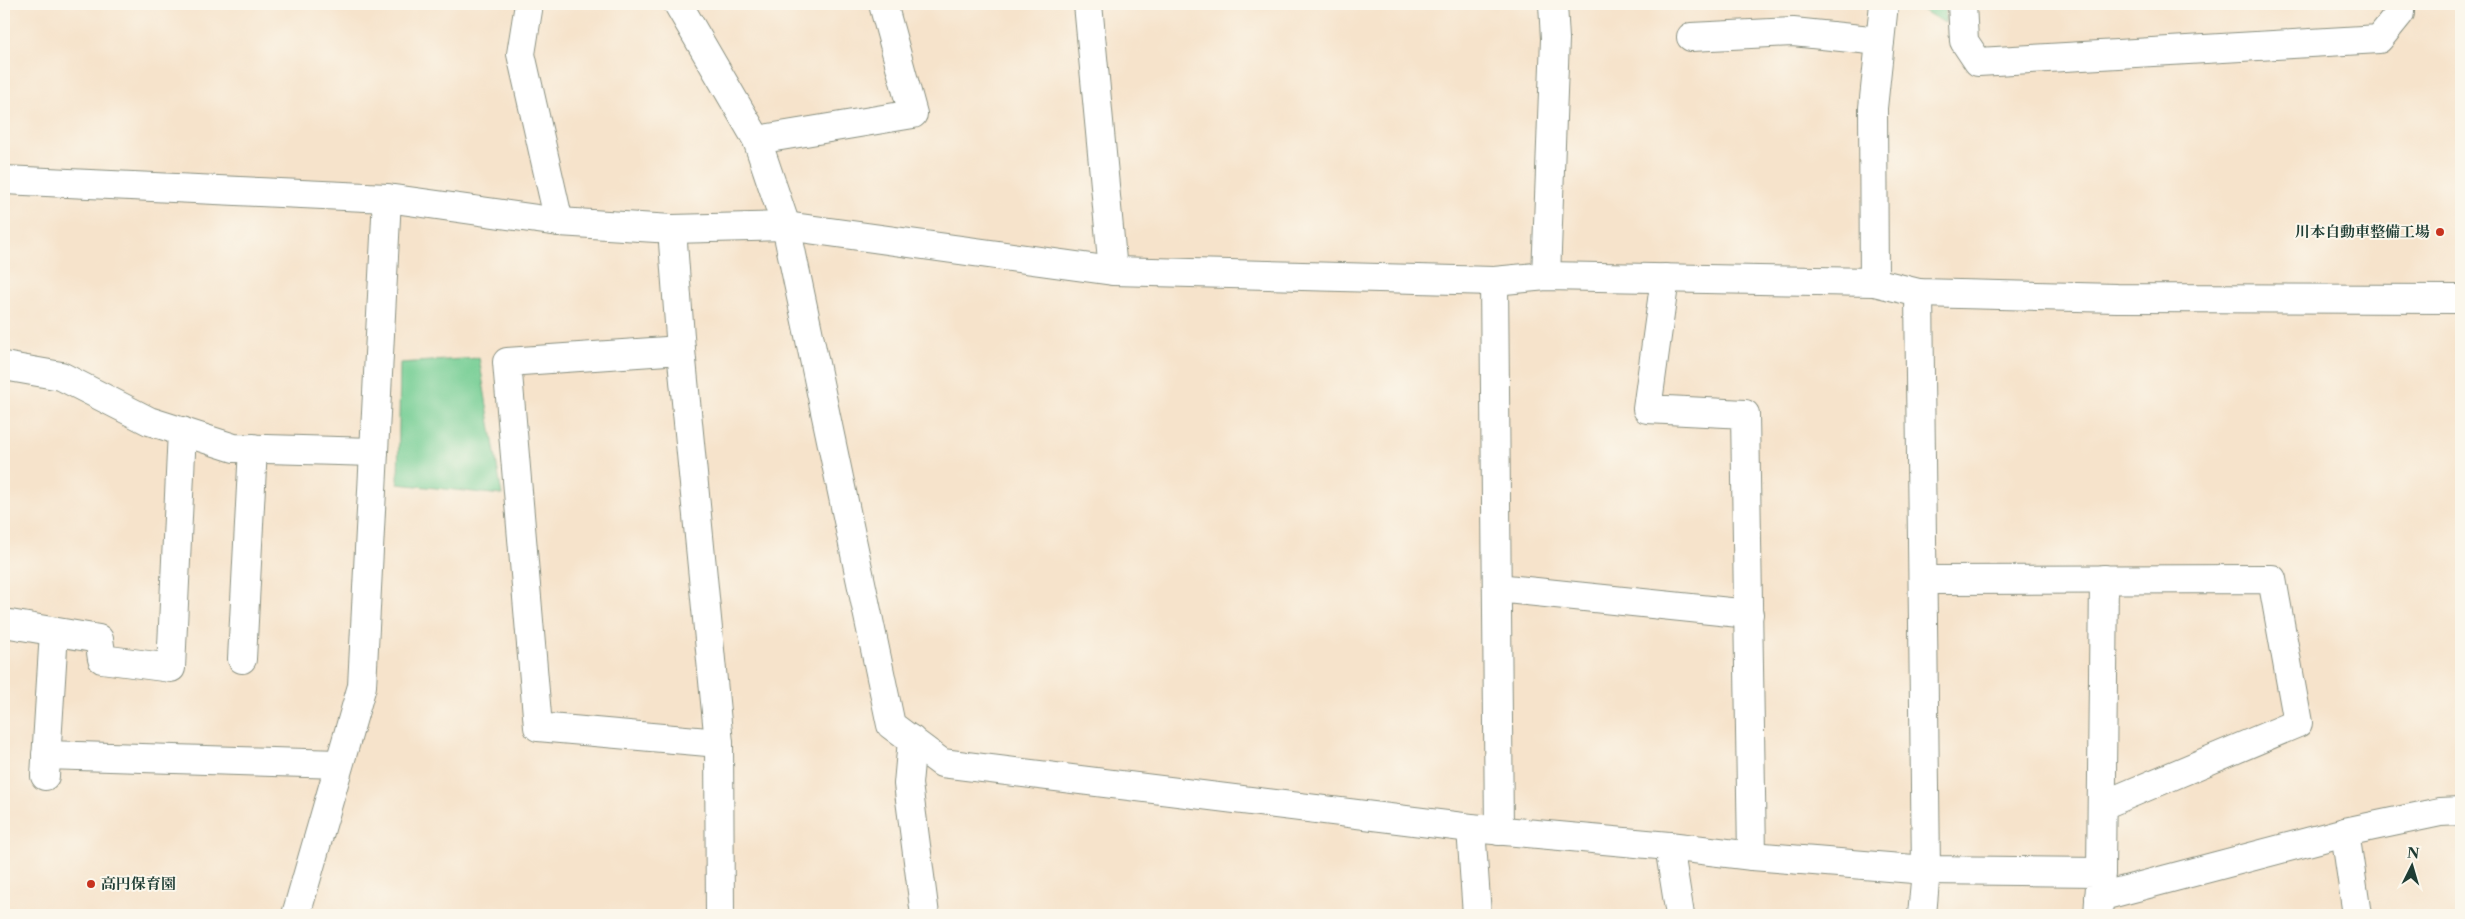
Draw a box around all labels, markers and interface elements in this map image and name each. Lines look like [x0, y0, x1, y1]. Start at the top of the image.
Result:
place label: 川本自動車整備工場 [2295, 222, 2430, 241]
marker: 川本自動車整備工場 [2434, 226, 2446, 238]
north arrow [2388, 842, 2438, 892]
text: N [2406, 844, 2420, 863]
place label: 高円保育園 [101, 874, 176, 893]
marker: 高円保育園 [85, 878, 97, 890]

